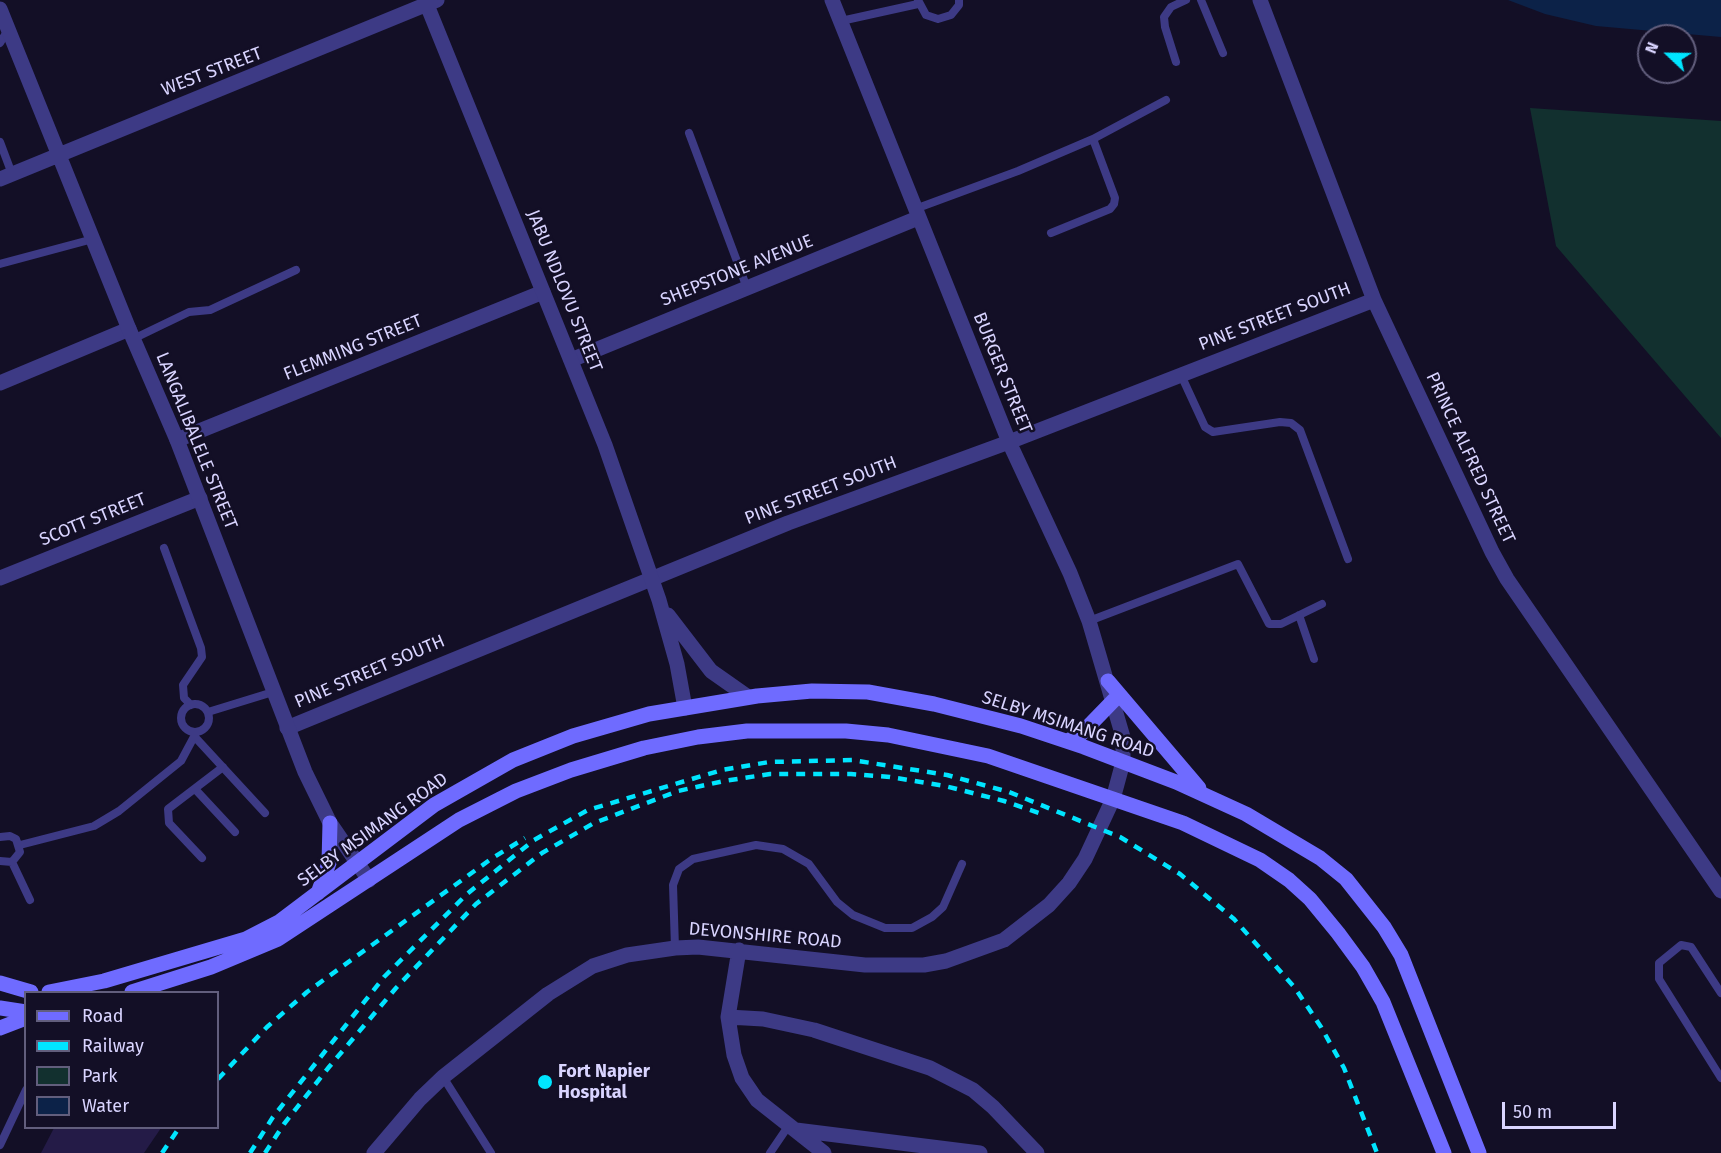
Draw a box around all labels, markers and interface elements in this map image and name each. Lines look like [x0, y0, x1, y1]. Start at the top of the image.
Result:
north arrow [1637, 24, 1697, 84]
text: N [1641, 39, 1662, 56]
street label: WEST STREET [159, 43, 265, 101]
street label: JABU NDLOVU STREET [522, 207, 606, 375]
street label: SHEPSTONE AVENUE [658, 231, 816, 311]
street label: PINE STREET SOUTH [1196, 278, 1354, 356]
street label: BURGER STREET [968, 309, 1036, 437]
street label: FLEMMING STREET [281, 310, 425, 386]
street label: LANGALIBALELE STREET [151, 349, 241, 533]
street label: PRINCE ALFRED STREET [1421, 369, 1519, 547]
street label: PINE STREET SOUTH [742, 452, 900, 530]
street label: SCOTT STREET [37, 489, 149, 551]
street label: PINE STREET SOUTH [292, 631, 448, 713]
street label: SELBY MSIMANG ROAD [979, 687, 1157, 763]
street label: SELBY MSIMANG ROAD [294, 768, 452, 892]
street label: DEVONSHIRE ROAD [688, 919, 842, 953]
legend [24, 991, 219, 1129]
text: Road [82, 1005, 124, 1027]
text: Railway [82, 1035, 144, 1057]
place label: Fort Napier Hospital [558, 1061, 650, 1104]
text: Park [82, 1065, 117, 1087]
marker: Fort Napier Hospital [536, 1073, 554, 1091]
scale bar [1505, 1090, 1619, 1128]
text: Water [82, 1095, 129, 1117]
text: 50 m [1513, 1101, 1552, 1123]

